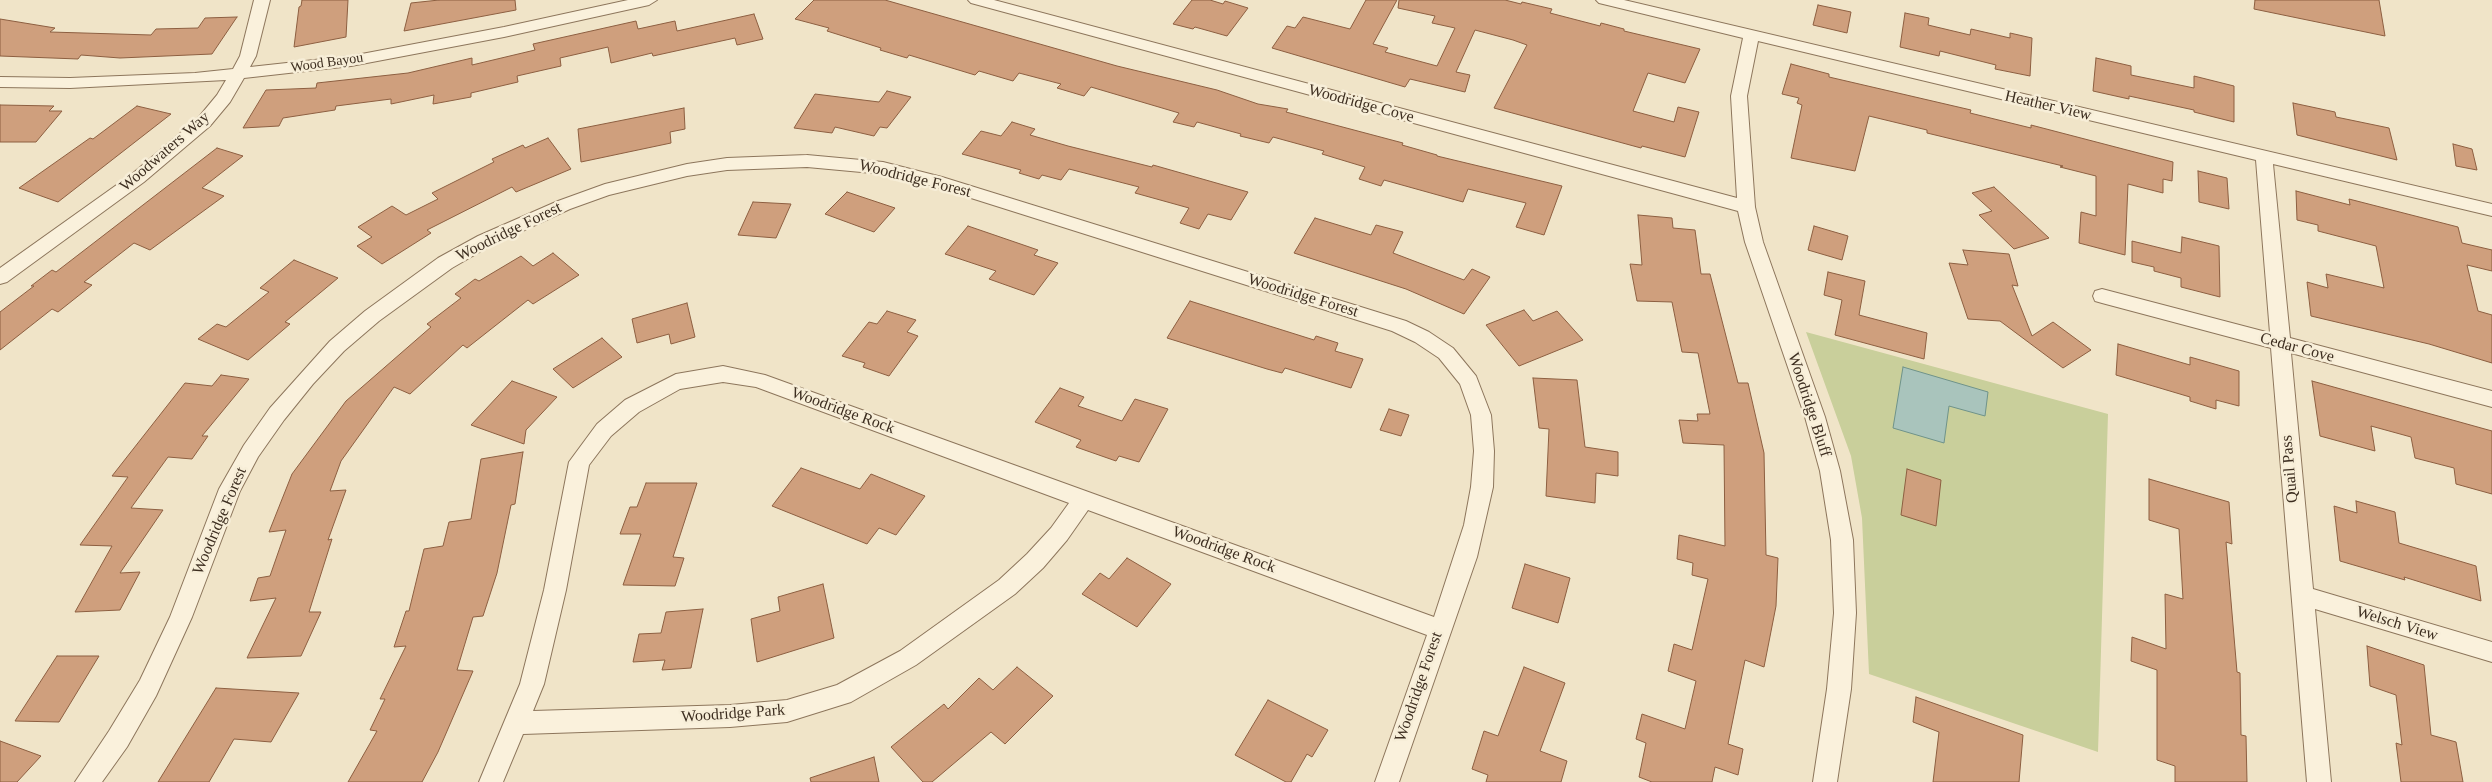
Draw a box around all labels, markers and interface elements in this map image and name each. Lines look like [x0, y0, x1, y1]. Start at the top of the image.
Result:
street label: Wood Bayou [290, 50, 364, 76]
street label: Woodridge Cove [1306, 81, 1416, 127]
street label: Heather View [2003, 87, 2093, 125]
street label: Woodwaters Way [116, 108, 214, 196]
street label: Woodridge Forest [857, 156, 973, 202]
street label: Woodridge Forest [453, 198, 565, 266]
street label: Woodridge Forest [1245, 270, 1361, 322]
street label: Cedar Cove [2258, 329, 2336, 367]
street label: Woodridge Bluff [1783, 351, 1835, 459]
street label: Woodridge Rock [789, 383, 897, 439]
street label: Quail Pass [2277, 434, 2303, 504]
street label: Woodridge Forest [189, 464, 251, 578]
street label: Woodridge Rock [1170, 522, 1278, 578]
street label: Welsch View [2354, 602, 2440, 646]
street label: Woodridge Forest [1391, 630, 1447, 744]
street label: Woodridge Park [680, 701, 786, 727]

